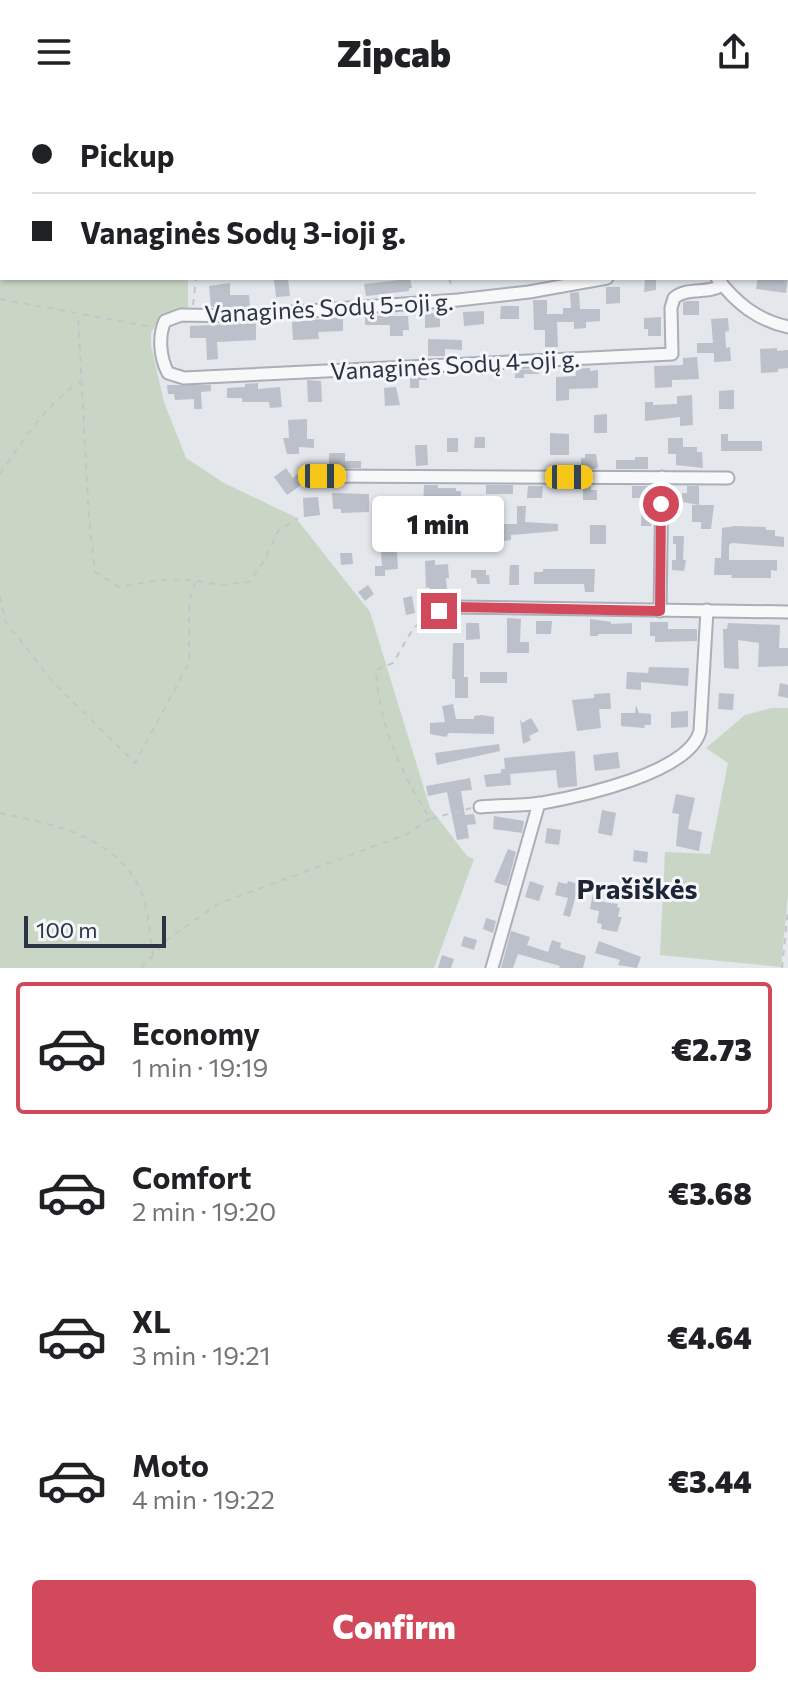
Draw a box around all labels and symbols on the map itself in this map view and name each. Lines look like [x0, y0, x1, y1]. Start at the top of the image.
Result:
street label: Vanaginės Sodų 5-oji g. [204, 286, 454, 328]
street label: Vanaginės Sodų 4-oji g. [329, 343, 581, 385]
car [298, 464, 346, 488]
car [545, 465, 593, 489]
route start [643, 486, 679, 522]
callout: 1 min [373, 495, 505, 551]
route end [421, 593, 457, 629]
district label: Prašiškės [576, 871, 698, 905]
scale bar [24, 912, 166, 948]

